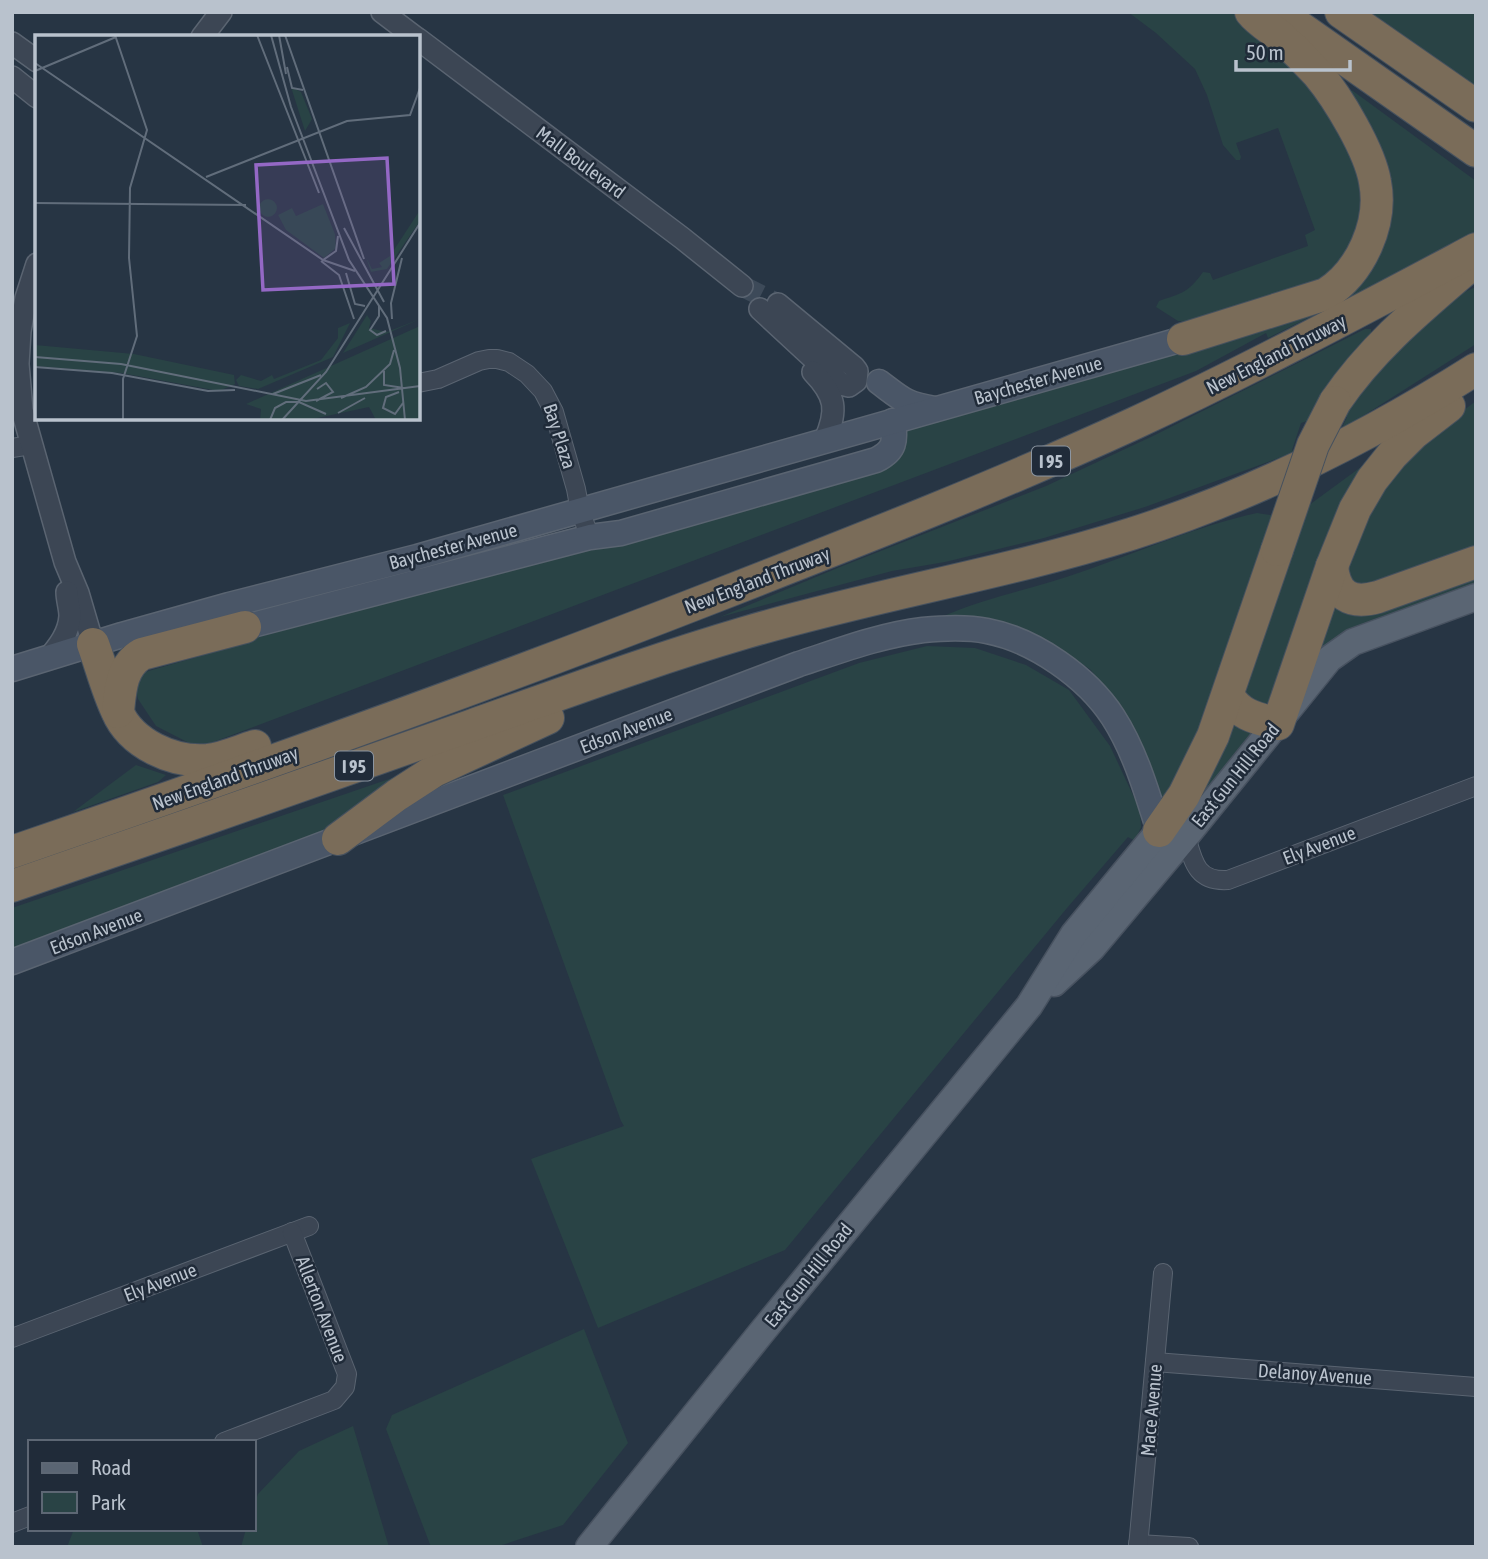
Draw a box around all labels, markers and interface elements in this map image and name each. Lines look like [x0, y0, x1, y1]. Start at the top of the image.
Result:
scale bar [1236, 28, 1350, 72]
inset map [35, 35, 420, 420]
text: 50 m [1246, 40, 1284, 64]
street label: Mall Boulevard [532, 121, 630, 203]
street label: New England Thruway [1203, 309, 1350, 399]
street label: Baychester Avenue [972, 351, 1104, 409]
street label: Bay Plaza [539, 401, 581, 471]
road number: I 95 [1032, 447, 1070, 476]
street label: Baychester Avenue [387, 518, 519, 574]
street label: New England Thruway [681, 542, 833, 618]
street label: Edson Avenue [577, 702, 675, 758]
street label: East Gun Hill Road [1186, 719, 1284, 831]
street label: New England Thruway [149, 741, 301, 815]
road number: I 95 [335, 752, 373, 780]
street label: Ely Avenue [1280, 821, 1358, 869]
street label: Edson Avenue [47, 903, 145, 959]
street label: East Gun Hill Road [759, 1219, 857, 1331]
street label: Allerton Avenue [292, 1253, 352, 1365]
street label: Ely Avenue [121, 1258, 199, 1306]
street label: Delanoy Avenue [1257, 1359, 1373, 1389]
street label: Mace Avenue [1136, 1363, 1166, 1457]
legend [28, 1440, 256, 1531]
text: Road [91, 1455, 131, 1479]
text: Park [91, 1490, 126, 1514]

